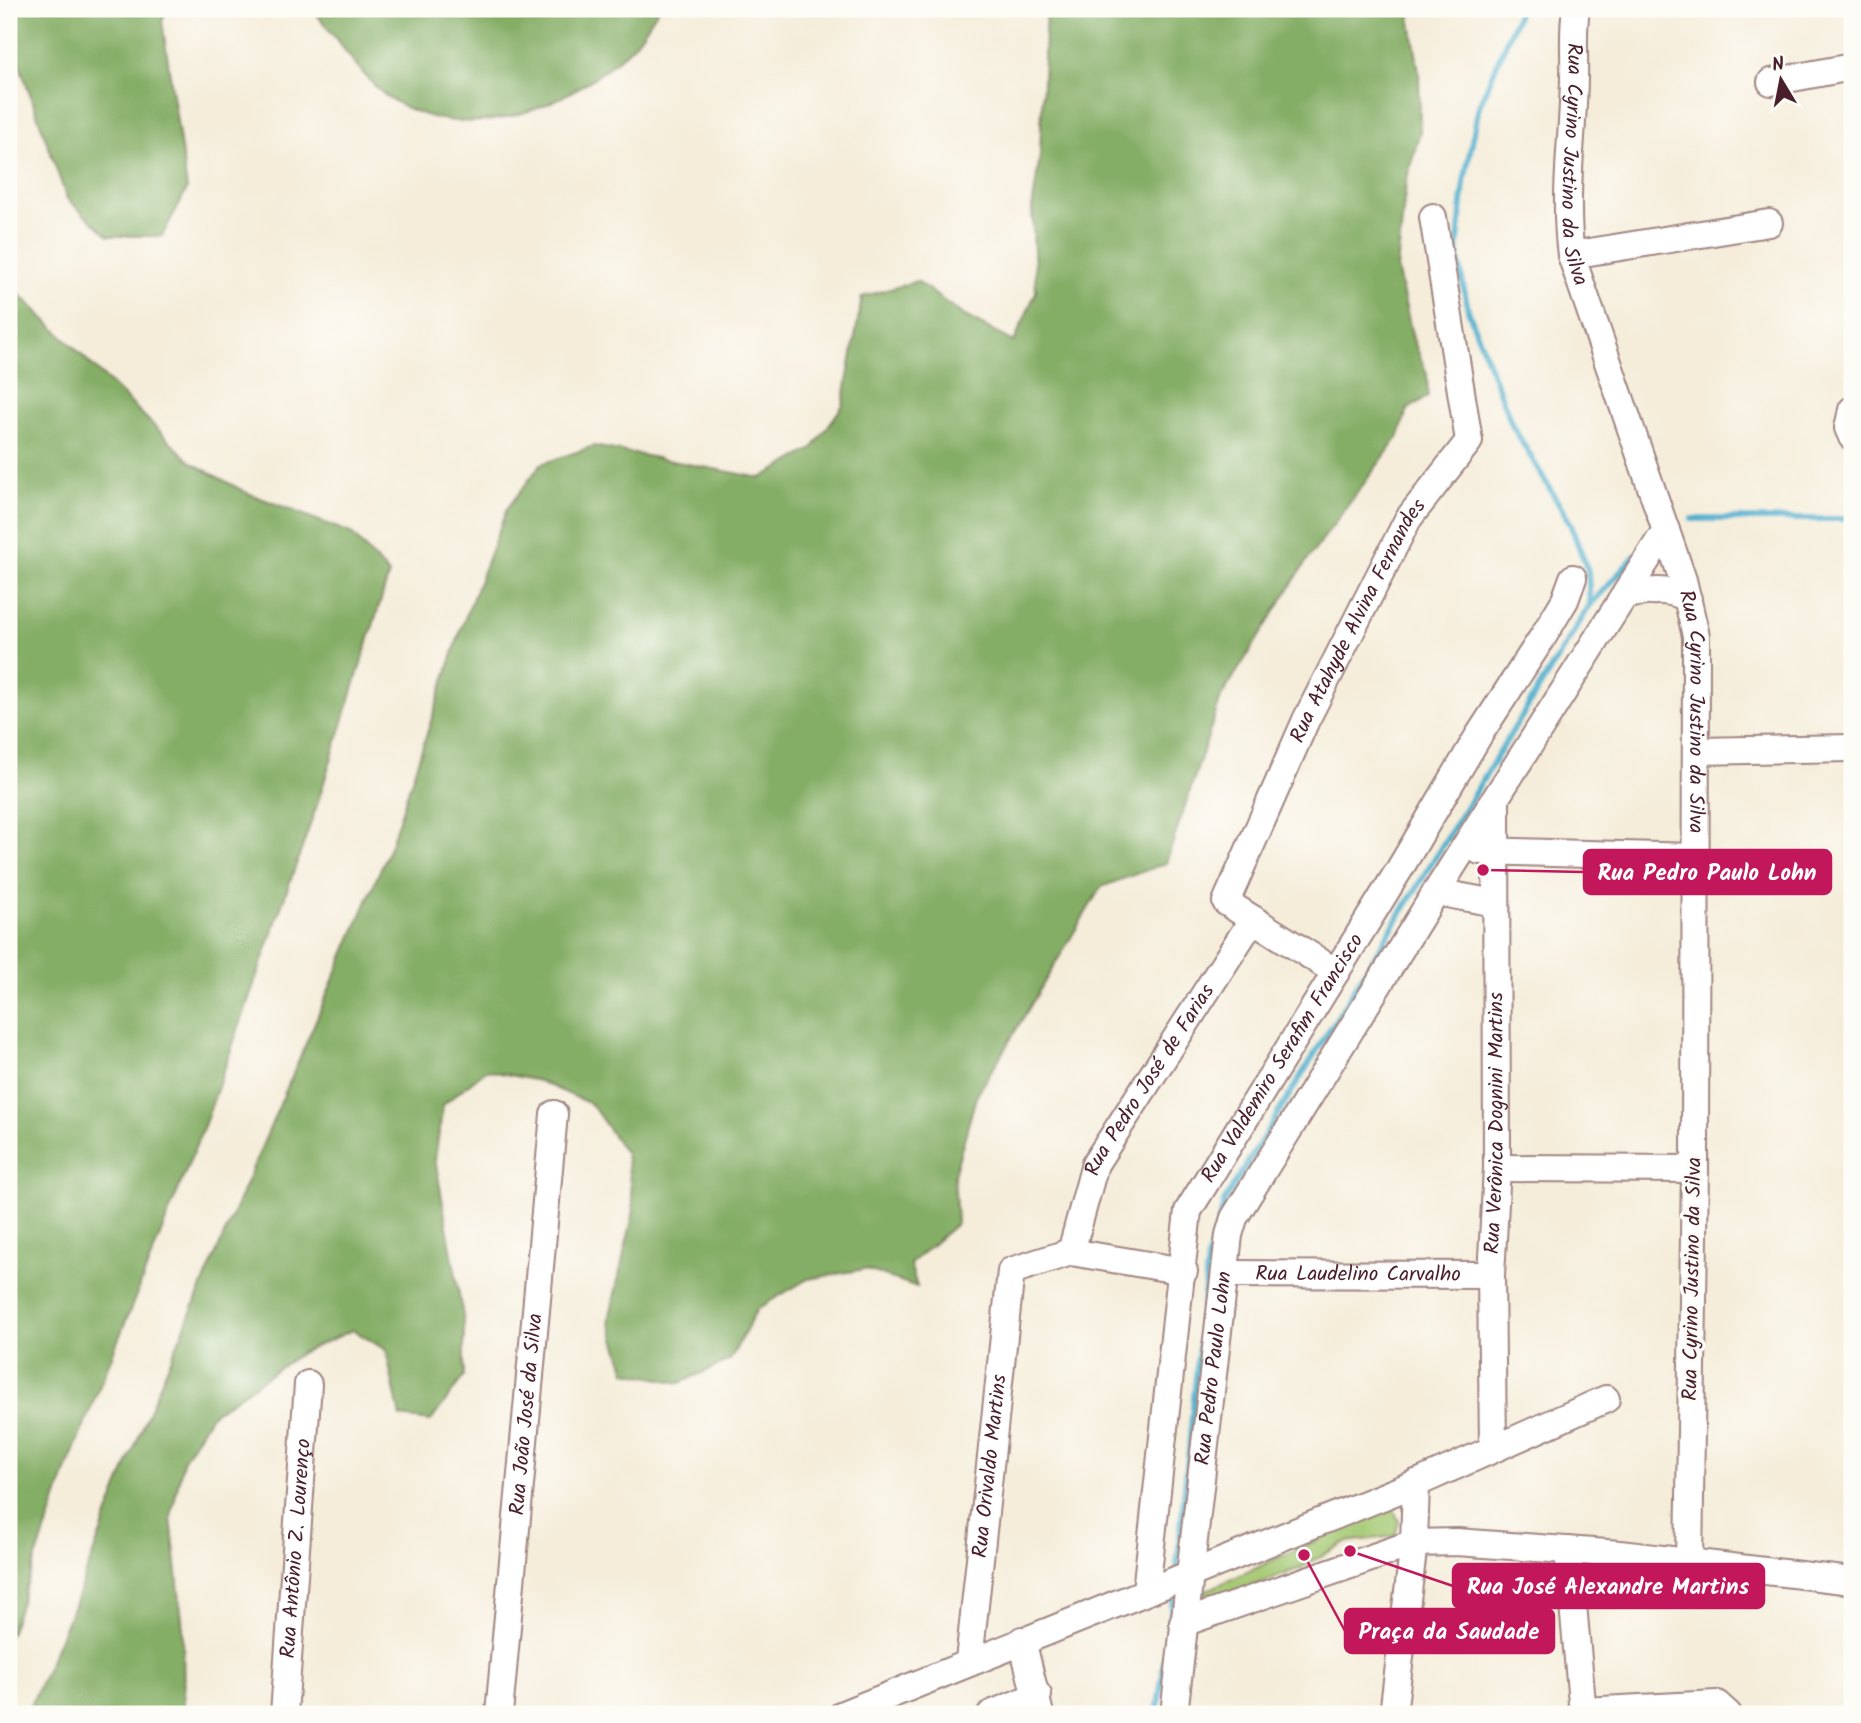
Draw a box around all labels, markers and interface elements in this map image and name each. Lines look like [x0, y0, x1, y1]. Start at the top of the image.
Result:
street label: Rua Cyrino Justino da Silva [1551, 42, 1597, 290]
north arrow [1745, 46, 1815, 116]
text: N [1770, 49, 1787, 81]
street label: Rua Atahyde Alvina Fernandes [1281, 492, 1434, 748]
street label: Rua Cyrino Justino da Silva [1669, 587, 1713, 833]
callout: Rua Pedro Paulo Lohn [1584, 850, 1831, 894]
text: Rua Pedro Paulo Lohn [1597, 856, 1817, 892]
street label: Rua Valdemiro Serafim Francisco [1193, 927, 1372, 1189]
street label: Rua Pedro José de Farias [1076, 978, 1223, 1180]
street label: Rua Verônica Dognini Martins [1476, 992, 1514, 1255]
street label: Rua Cyrino Justino da Silva [1674, 1157, 1712, 1401]
street label: Rua Laudelino Carvalho [1255, 1258, 1461, 1291]
street label: Rua Pedro Paulo Lohn [1186, 1270, 1241, 1467]
street label: Rua João José da Silva [501, 1312, 552, 1517]
street label: Rua Orivaldo Martins [964, 1373, 1016, 1560]
street label: Rua Antônio Z. Lourenço [272, 1437, 320, 1660]
callout: Rua José Alexandre Martins [1453, 1564, 1764, 1608]
text: Rua José Alexandre Martins [1467, 1570, 1750, 1606]
callout: Praça da Saudade [1345, 1609, 1554, 1653]
text: Praça da Saudade [1359, 1615, 1539, 1651]

